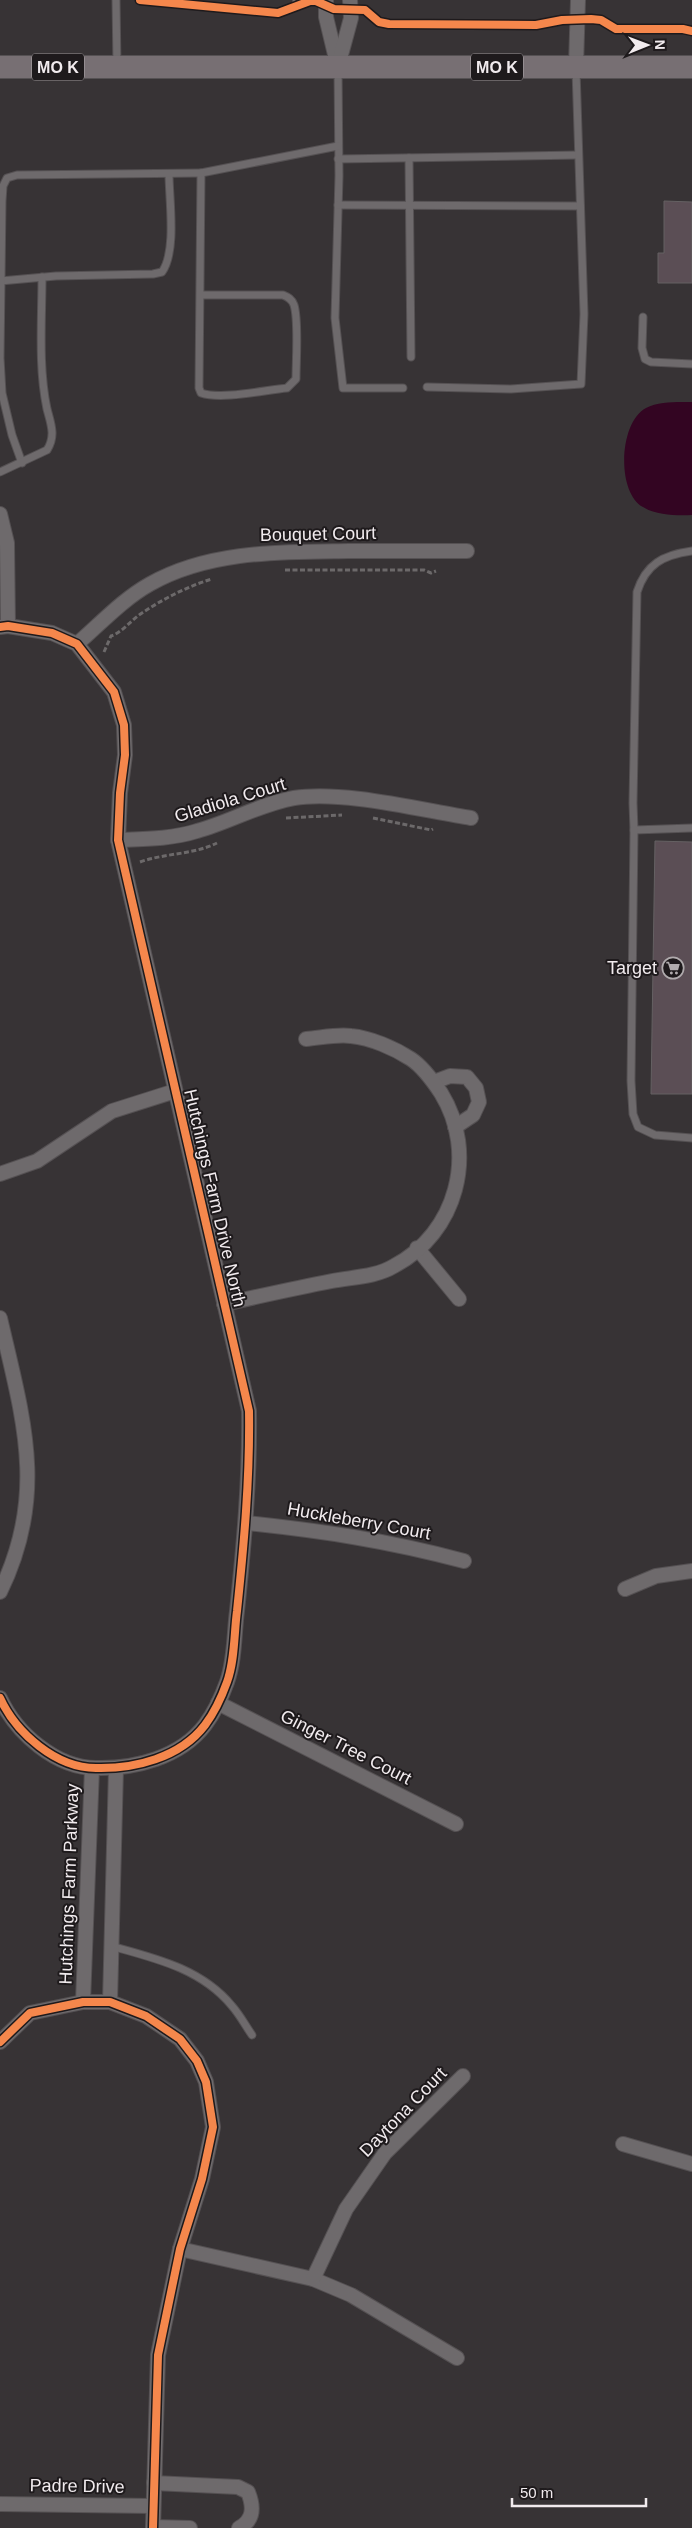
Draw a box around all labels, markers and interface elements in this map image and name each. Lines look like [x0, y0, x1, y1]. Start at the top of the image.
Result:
north arrow [622, 20, 672, 70]
text: N [652, 40, 668, 50]
road number: MO K [32, 54, 84, 80]
road number: MO K [471, 54, 523, 80]
street label: Bouquet Court [260, 523, 376, 545]
street label: Gladiola Court [172, 774, 288, 826]
supermarket icon: Target [661, 956, 685, 980]
place label: Target [607, 958, 657, 978]
street label: Hutchings Farm Drive North [180, 1087, 250, 1309]
street label: Huckleberry Court [286, 1499, 432, 1543]
street label: Ginger Tree Court [277, 1705, 415, 1789]
street label: Hutchings Farm Parkway [55, 1783, 83, 1985]
street label: Daytona Court [355, 2063, 451, 2161]
street label: Padre Drive [29, 2475, 125, 2497]
scale bar [512, 2476, 646, 2508]
text: 50 m [520, 2484, 553, 2501]

